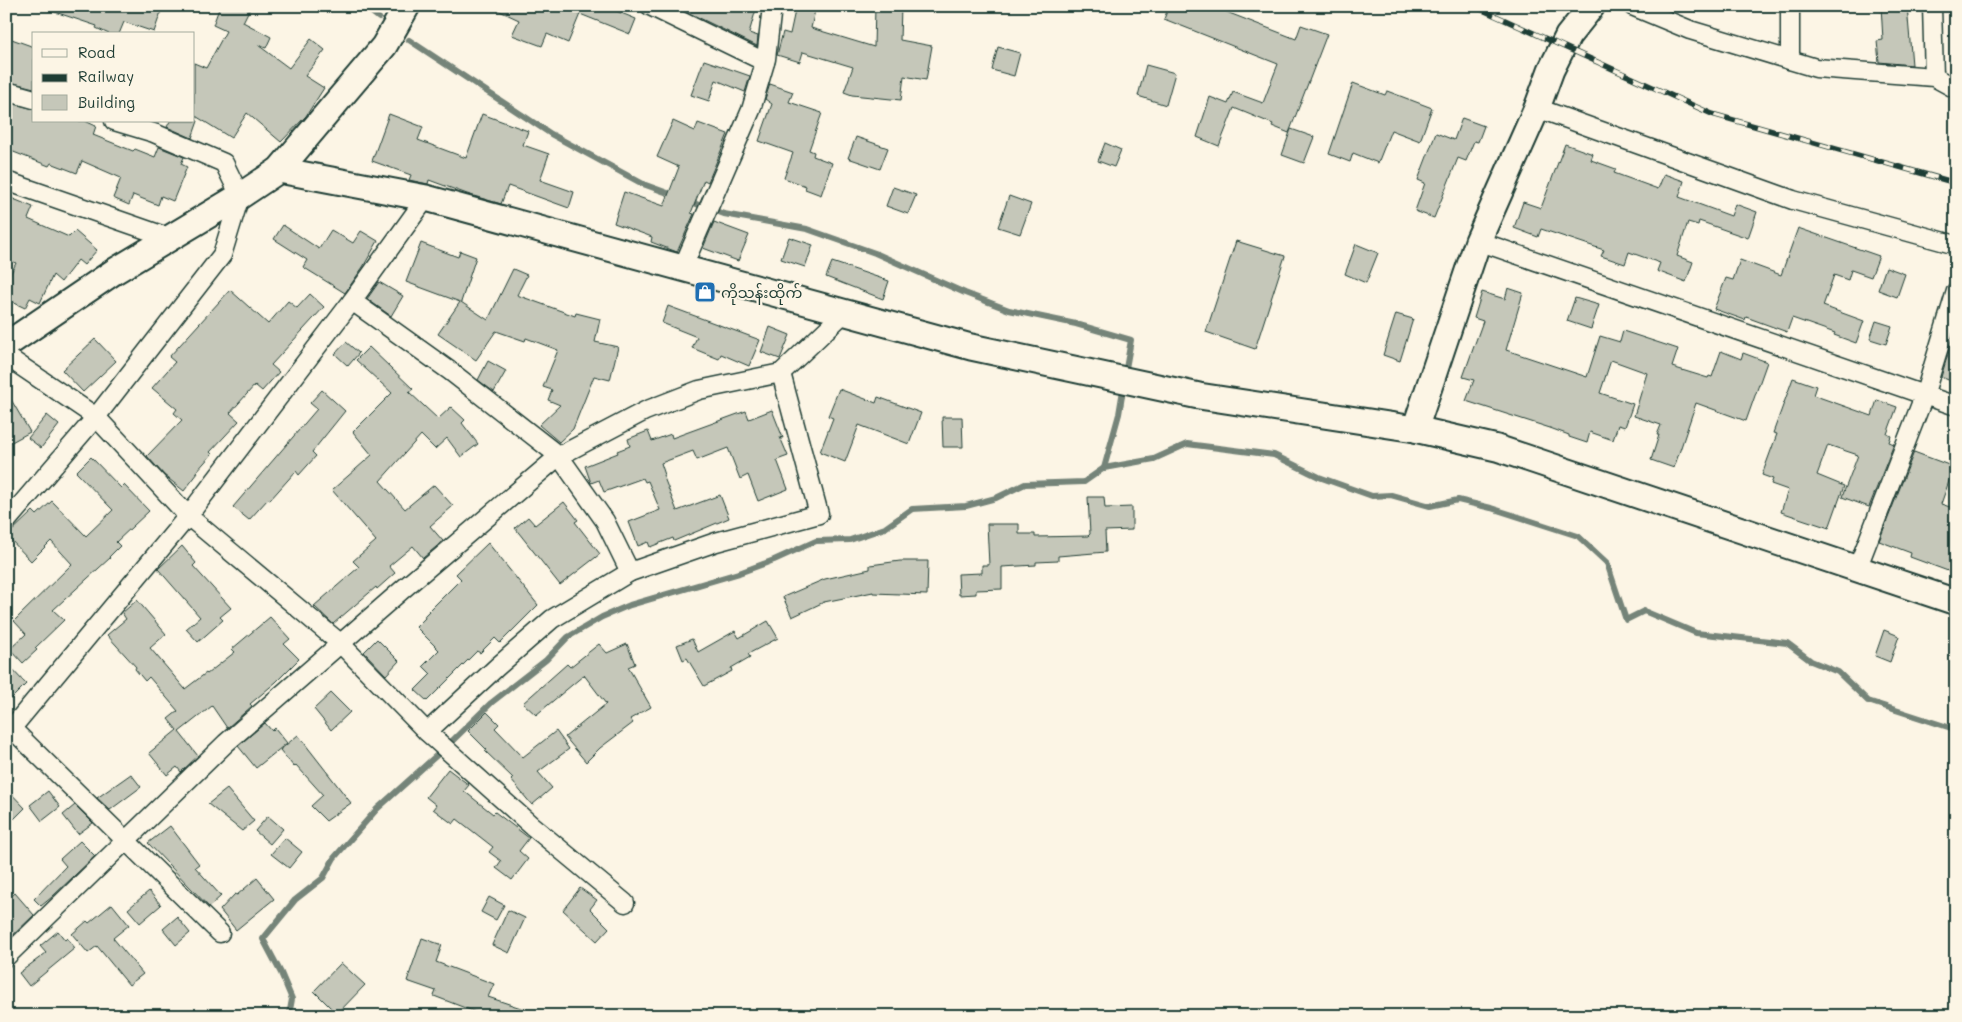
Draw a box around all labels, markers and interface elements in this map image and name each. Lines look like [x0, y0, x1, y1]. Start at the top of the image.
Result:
legend [32, 32, 195, 122]
text: Road [78, 42, 115, 62]
text: Railway [78, 66, 134, 86]
text: Building [78, 92, 135, 112]
shop icon: ကိုသန်းထိုက် [693, 280, 717, 304]
place label: ကိုသန်းထိုက် [721, 282, 802, 305]

